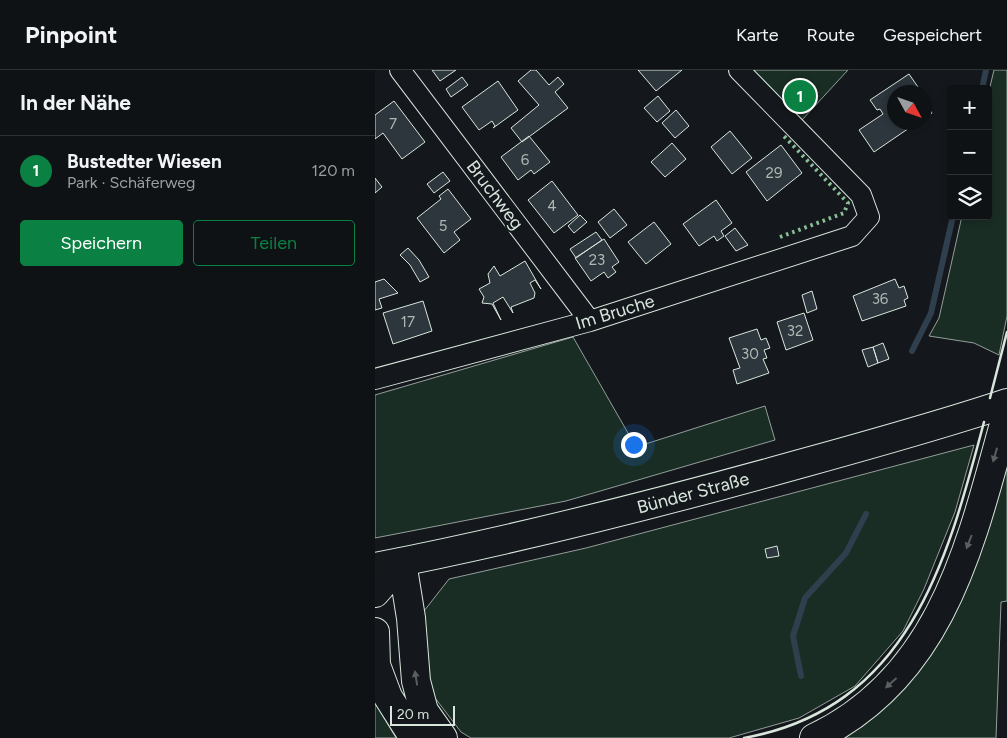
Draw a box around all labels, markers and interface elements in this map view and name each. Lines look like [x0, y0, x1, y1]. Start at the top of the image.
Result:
text: Pinpoint [25, 20, 117, 49]
text: Karte [736, 24, 779, 46]
text: Route [807, 24, 855, 46]
text: Gespeichert [883, 24, 982, 46]
pin: 1 [784, 77, 816, 115]
north arrow [887, 85, 932, 130]
map controls [947, 85, 992, 220]
button: + [947, 85, 992, 130]
text: In der Nähe [20, 90, 131, 115]
house number: 7 [389, 115, 397, 133]
button: − [947, 130, 992, 175]
text: Bustedter Wiesen [67, 150, 222, 173]
house number: 6 [521, 151, 530, 169]
street label: Bruchweg [462, 156, 528, 234]
text: 1 [33, 161, 39, 180]
text: 120 m [312, 161, 355, 180]
house number: 29 [766, 164, 782, 182]
text: Park · Schäferweg [67, 173, 195, 192]
button: layers [947, 175, 992, 220]
house number: 4 [547, 197, 557, 215]
house number: 5 [439, 217, 447, 235]
button: Speichern [20, 220, 183, 266]
button: Teilen [193, 220, 355, 266]
house number: 23 [589, 251, 605, 269]
street label: Im Bruche [573, 290, 657, 334]
house number: 36 [872, 290, 889, 308]
house number: 17 [401, 313, 415, 331]
house number: 32 [787, 322, 803, 340]
house number: 30 [741, 345, 759, 363]
your location [621, 432, 647, 458]
one-way arrow [991, 447, 999, 462]
street label: Bünder Straße [635, 467, 752, 519]
one-way arrow [965, 535, 972, 550]
one-way arrow [412, 670, 420, 686]
one-way arrow [885, 677, 897, 689]
scale bar [390, 703, 455, 726]
text: 20 m [397, 706, 429, 723]

